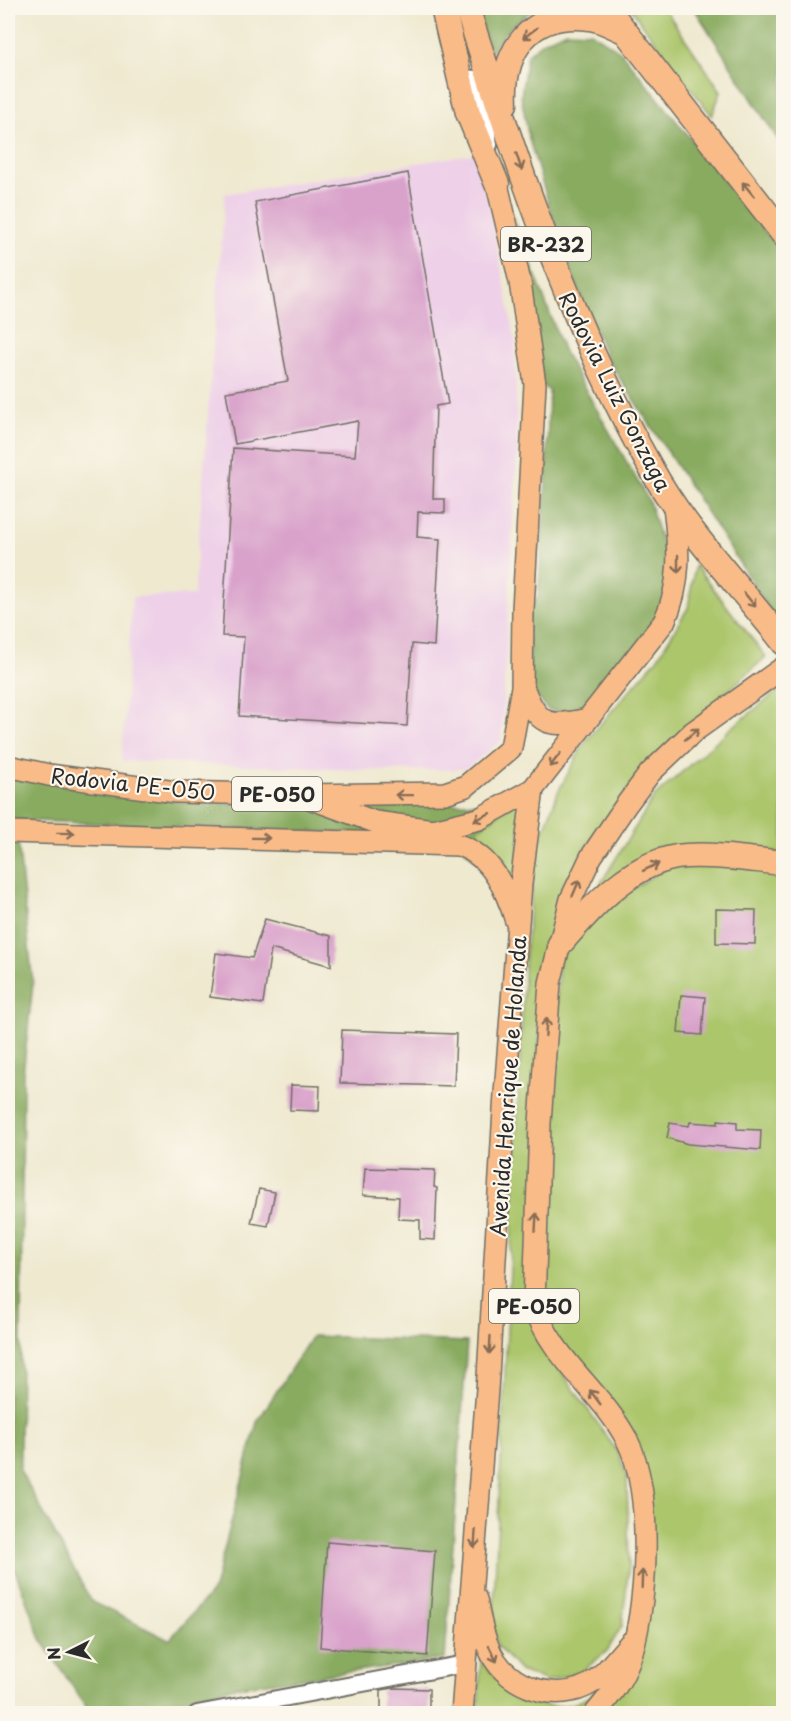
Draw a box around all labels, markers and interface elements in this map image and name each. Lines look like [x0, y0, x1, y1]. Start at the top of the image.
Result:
one-way arrow [523, 27, 539, 39]
one-way arrow [515, 152, 526, 171]
one-way arrow [741, 182, 755, 197]
road number: BR-232 [501, 227, 591, 261]
street label: Rodovia Luiz Gonzaga [552, 285, 681, 497]
one-way arrow [672, 554, 684, 574]
one-way arrow [744, 592, 757, 608]
one-way arrow [684, 727, 700, 740]
one-way arrow [548, 752, 561, 768]
street label: Rodovia PE-050 [49, 758, 217, 808]
road number: PE-050 [232, 777, 322, 811]
one-way arrow [395, 789, 415, 801]
one-way arrow [473, 811, 491, 823]
one-way arrow [55, 827, 75, 839]
one-way arrow [250, 832, 270, 844]
one-way arrow [642, 860, 660, 872]
one-way arrow [570, 880, 582, 898]
street label: Avenida Henrique de Holanda [481, 934, 533, 1237]
one-way arrow [541, 1017, 552, 1037]
one-way arrow [531, 1212, 542, 1232]
road number: PE-050 [489, 1289, 579, 1323]
one-way arrow [484, 1334, 495, 1354]
one-way arrow [589, 1390, 601, 1406]
one-way arrow [469, 1529, 480, 1549]
one-way arrow [637, 1569, 648, 1589]
north arrow [39, 1622, 99, 1682]
one-way arrow [488, 1645, 500, 1663]
text: N [40, 1646, 66, 1661]

